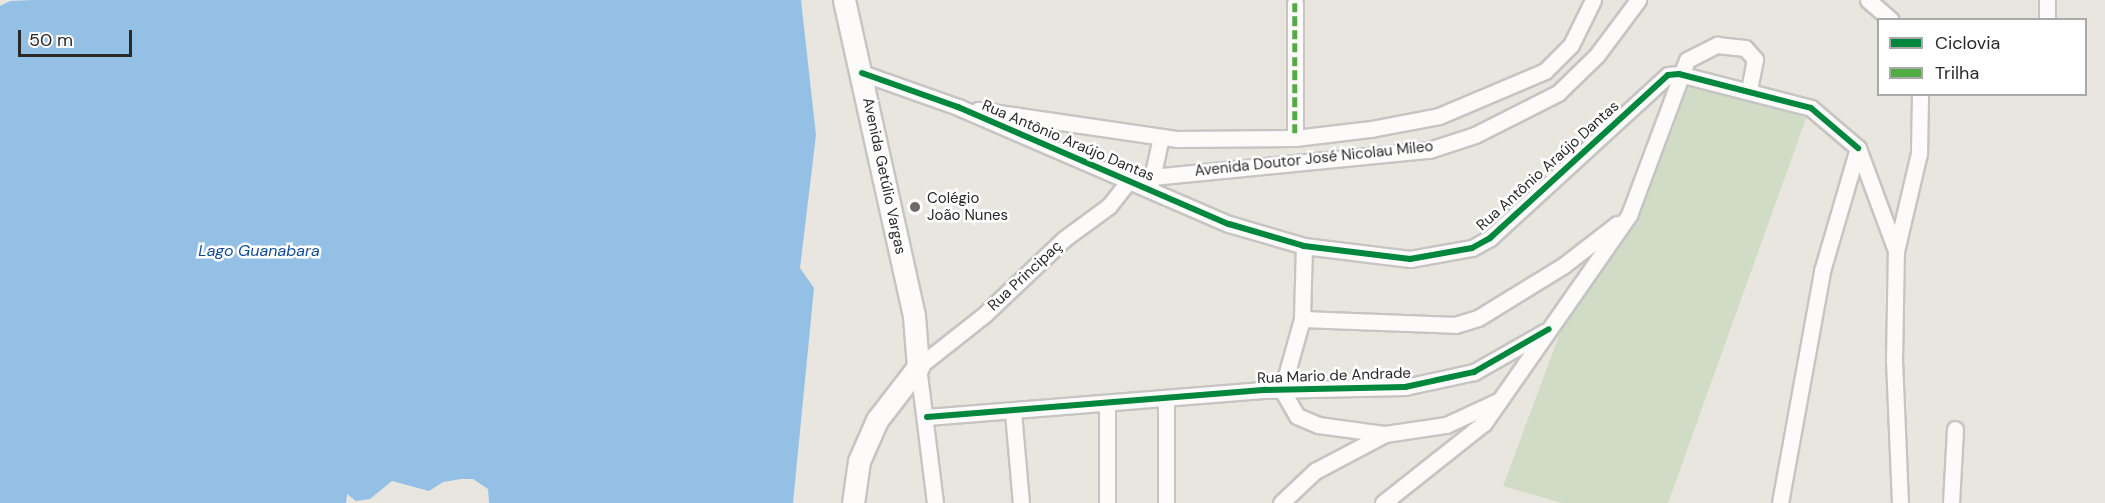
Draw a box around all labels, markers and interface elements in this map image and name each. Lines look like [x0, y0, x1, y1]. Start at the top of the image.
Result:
scale bar [21, 18, 135, 56]
legend [1877, 18, 2087, 96]
text: 50 m [29, 28, 73, 52]
text: Ciclovia [1935, 31, 2000, 55]
text: Trilha [1935, 61, 1979, 85]
street label: Avenida Getúlio Vargas [859, 96, 909, 256]
street label: Rua Antônio Araújo Dantas [979, 97, 1157, 185]
street label: Rua Antônio Araújo Dantas [1473, 97, 1623, 235]
street label: Avenida Doutor José Nicolau Mileo [1194, 138, 1434, 180]
place label: Colégio João Nunes [927, 189, 1008, 224]
marker: Colégio João Nunes [908, 200, 922, 214]
street label: Rua Principaç [984, 237, 1066, 315]
water label: Lago Guanabara [198, 241, 320, 261]
street label: Rua Mario de Andrade [1257, 364, 1411, 388]

